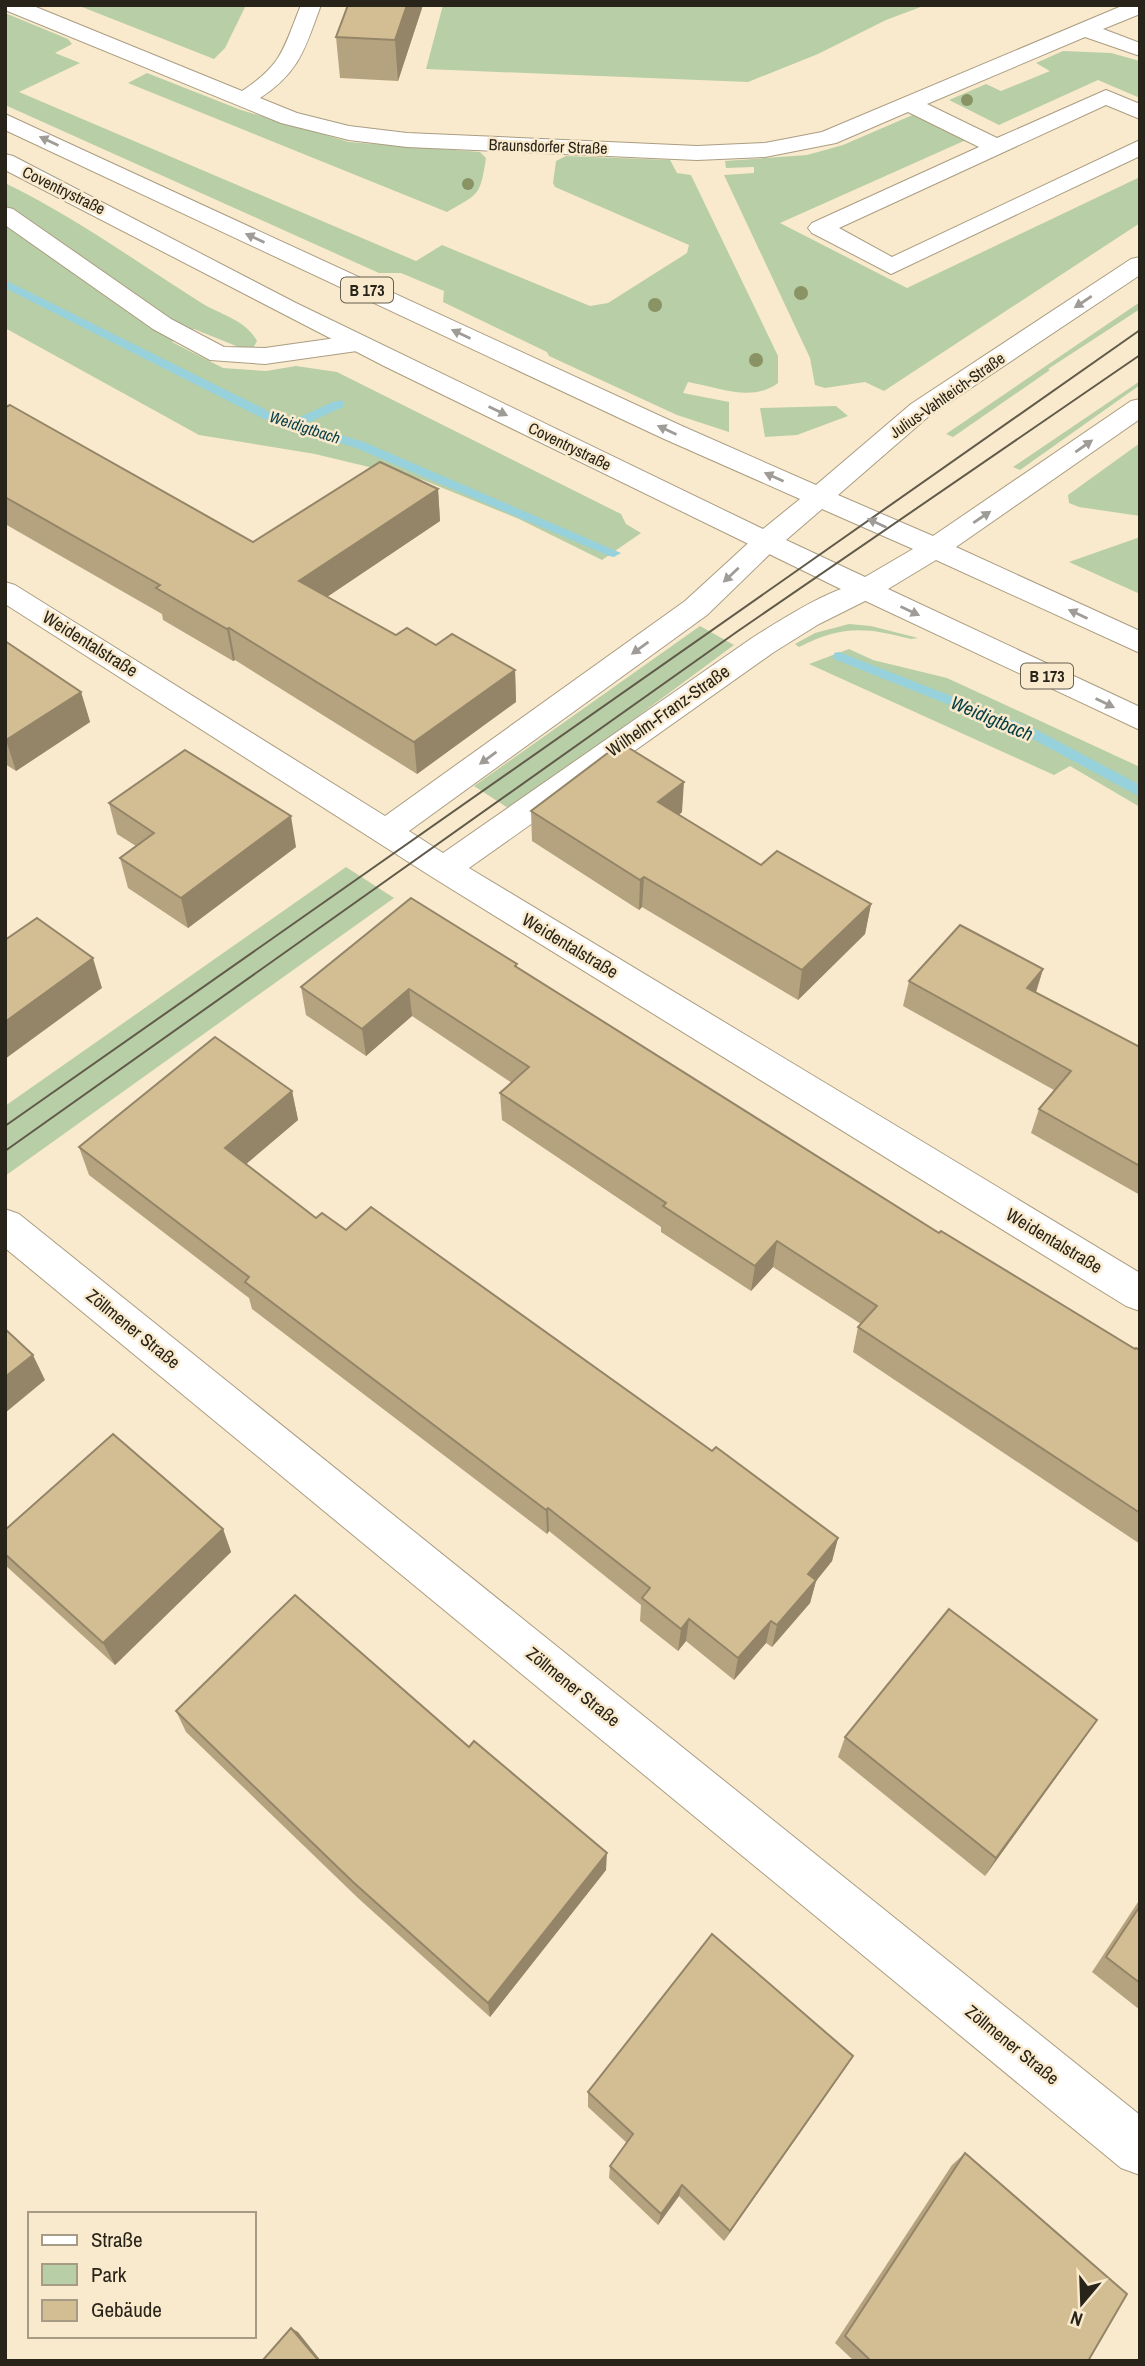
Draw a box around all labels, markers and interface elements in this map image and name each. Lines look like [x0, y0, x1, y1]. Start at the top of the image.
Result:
street label: Braunsdorfer Straße [488, 133, 608, 159]
one-way arrow [39, 135, 59, 147]
street label: Coventrystraße [19, 160, 109, 220]
one-way arrow [245, 232, 265, 243]
road number: B 173 [341, 278, 393, 302]
one-way arrow [1073, 295, 1093, 308]
one-way arrow [451, 328, 471, 340]
street label: Julius-Vahlteich-Straße [885, 347, 1009, 443]
water label: Weidigtbach [267, 405, 343, 449]
one-way arrow [488, 405, 508, 417]
street label: Coventrystraße [525, 416, 615, 476]
one-way arrow [657, 424, 678, 435]
one-way arrow [1075, 439, 1093, 453]
one-way arrow [764, 471, 784, 483]
one-way arrow [973, 510, 991, 524]
one-way arrow [867, 517, 887, 528]
one-way arrow [722, 567, 740, 583]
street label: Weidentalstraße [38, 604, 143, 683]
one-way arrow [900, 605, 920, 617]
one-way arrow [1068, 608, 1088, 620]
one-way arrow [631, 641, 650, 655]
street label: Wilhelm-Franz-Straße [601, 659, 734, 762]
road number: B 173 [1021, 664, 1073, 688]
water label: Weidigtbach [947, 689, 1037, 747]
one-way arrow [1095, 698, 1115, 709]
one-way arrow [479, 751, 497, 765]
street label: Weidentalstraße [518, 907, 623, 984]
street label: Weidentalstraße [1002, 1202, 1107, 1279]
street label: Zöllmener Straße [81, 1283, 185, 1374]
street label: Zöllmener Straße [521, 1641, 625, 1732]
street label: Zöllmener Straße [960, 1999, 1064, 2090]
legend [28, 2212, 256, 2338]
text: Straße [91, 2225, 143, 2254]
text: Park [91, 2260, 127, 2289]
north arrow [1047, 2268, 1117, 2338]
text: Gebäude [91, 2295, 162, 2324]
text: N [1067, 2305, 1086, 2333]

